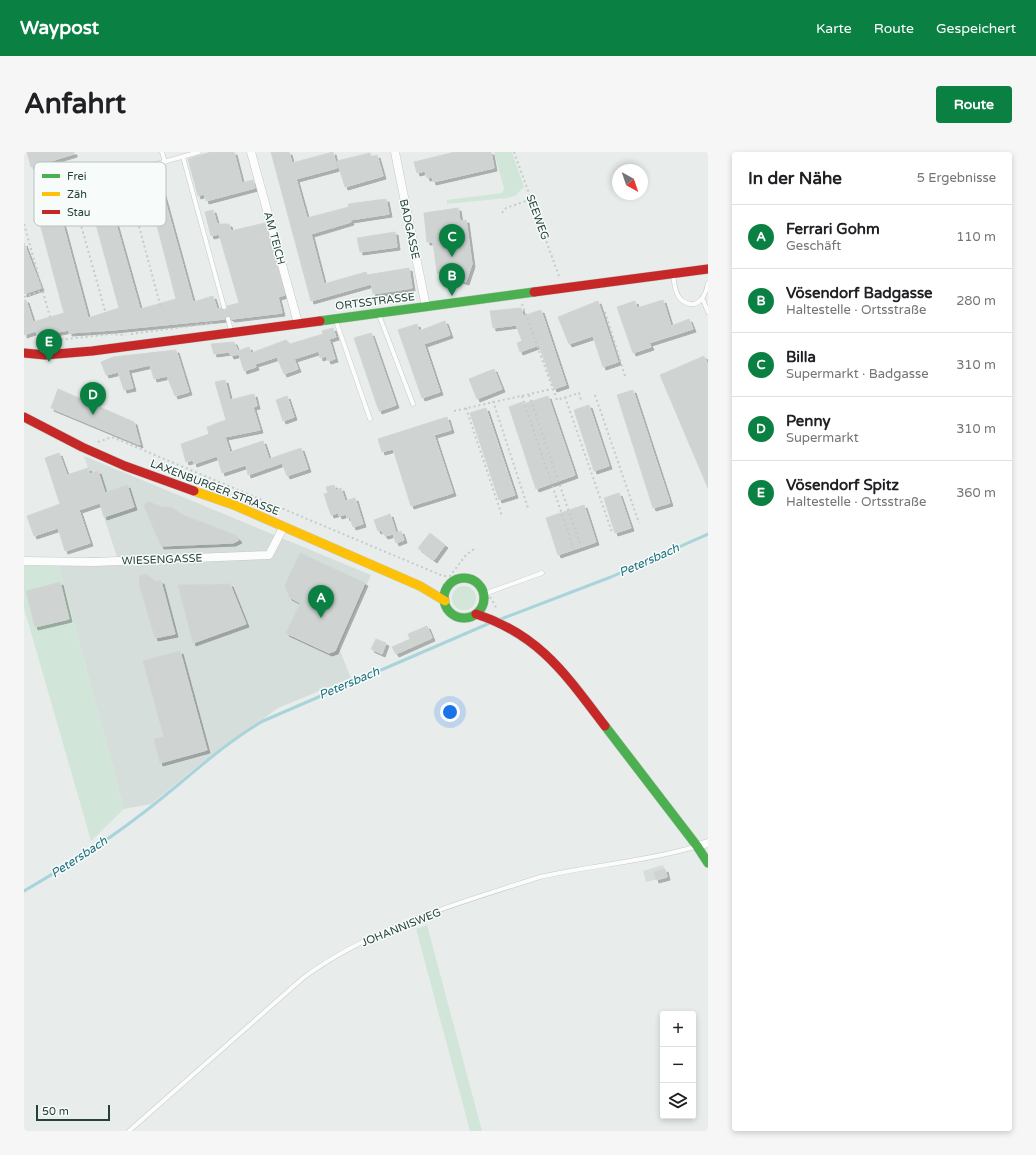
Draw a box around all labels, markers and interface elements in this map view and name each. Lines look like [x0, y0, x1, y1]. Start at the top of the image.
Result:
text: Waypost [20, 17, 99, 39]
text: Karte [816, 20, 852, 37]
text: Route [874, 20, 914, 37]
text: Gespeichert [936, 20, 1016, 37]
button: Route [936, 86, 1012, 123]
text: Anfahrt [24, 87, 126, 121]
legend [34, 162, 166, 226]
north arrow [612, 164, 648, 200]
text: In der Nähe [748, 168, 842, 189]
text: Frei [67, 170, 86, 183]
text: 5 Ergebnisse [917, 170, 996, 186]
text: Zäh [67, 188, 87, 201]
street label: SEEWEG [523, 193, 552, 242]
street label: BADGASSE [397, 198, 422, 260]
text: Stau [67, 206, 91, 219]
street label: AM TEICH [261, 210, 288, 266]
text: Ferrari Gohm [786, 220, 880, 238]
pin: C [439, 224, 465, 257]
text: A [756, 229, 766, 245]
text: 110 m [956, 229, 996, 245]
text: Geschäft [786, 238, 841, 254]
pin: B [439, 263, 465, 296]
text: Vösendorf Badgasse [786, 284, 933, 302]
street label: ORTSSTRASSE [335, 290, 416, 313]
text: B [756, 293, 766, 309]
text: 280 m [956, 293, 996, 309]
text: Haltestelle · Ortsstraße [786, 302, 926, 318]
pin: E [36, 329, 62, 362]
text: Billa [786, 348, 816, 366]
text: C [756, 357, 766, 373]
text: 310 m [956, 357, 996, 373]
text: Supermarkt · Badgasse [786, 366, 929, 382]
pin: D [80, 382, 106, 415]
text: Penny [786, 412, 831, 430]
text: D [756, 421, 766, 437]
text: 310 m [956, 421, 996, 437]
text: Supermarkt [786, 430, 859, 446]
street label: LAXENBURGER STRASSE [148, 457, 281, 518]
text: Vösendorf Spitz [786, 476, 899, 494]
text: E [757, 485, 765, 501]
text: 360 m [956, 485, 996, 501]
text: Haltestelle · Ortsstraße [786, 494, 926, 510]
water label: Petersbach [617, 540, 682, 579]
street label: WIESENGASSE [121, 552, 203, 567]
pin: A [308, 585, 334, 618]
water label: Petersbach [317, 664, 382, 702]
your location [440, 702, 460, 722]
water label: Petersbach [48, 833, 110, 880]
street label: JOHANNISWEG [360, 906, 443, 949]
map controls [660, 1011, 696, 1119]
button: + [660, 1011, 696, 1047]
button: − [660, 1047, 696, 1083]
button: layers [660, 1083, 696, 1119]
scale bar [36, 1103, 110, 1122]
text: 50 m [42, 1105, 69, 1118]

